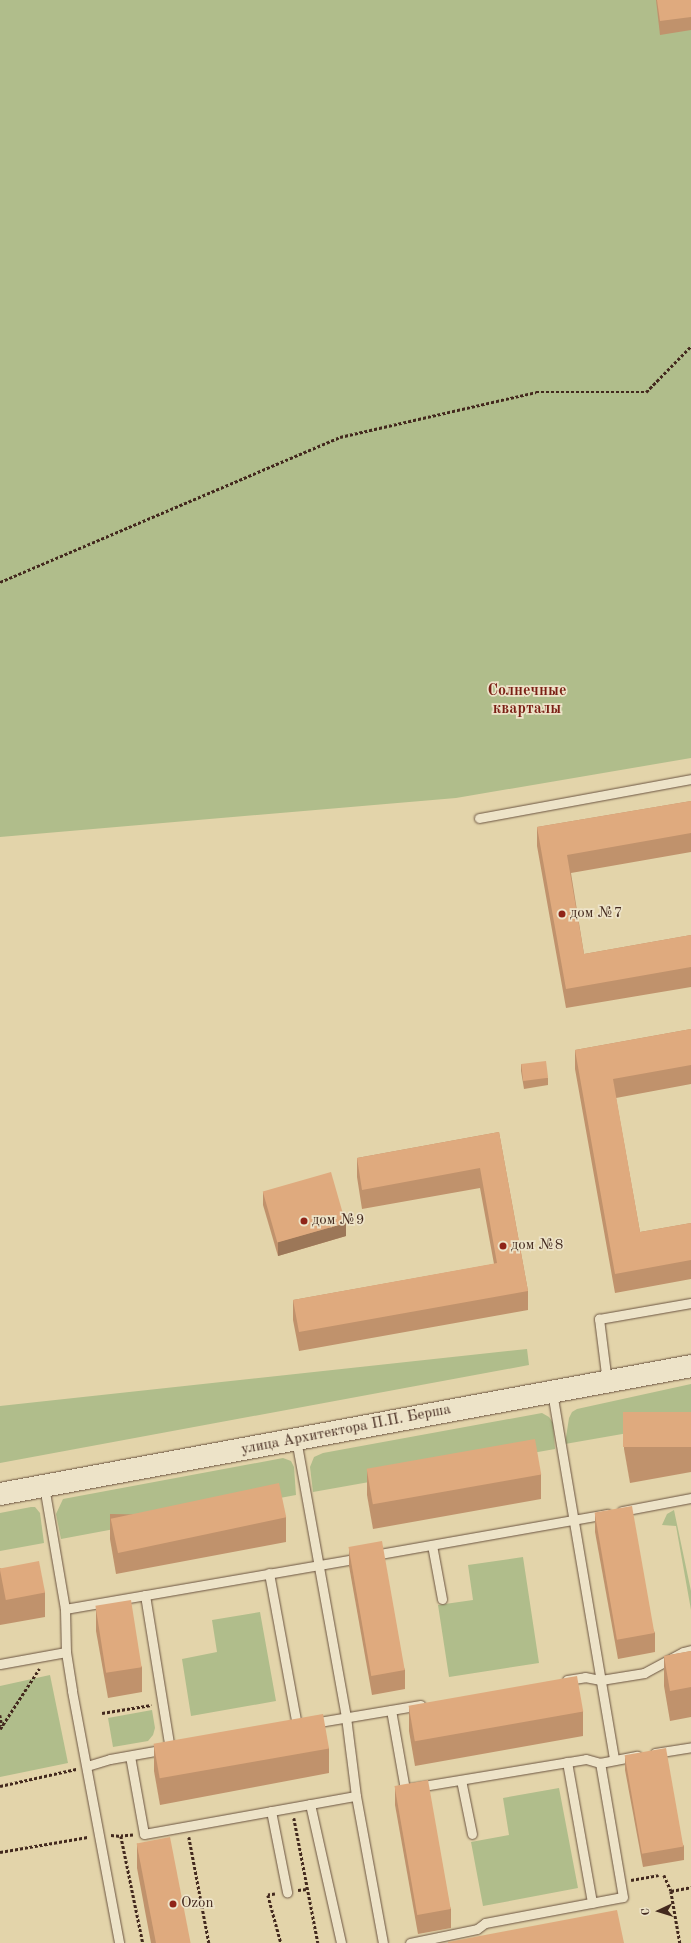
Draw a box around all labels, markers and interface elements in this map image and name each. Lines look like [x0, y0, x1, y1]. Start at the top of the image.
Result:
district label: Солнечные кварталы [487, 681, 567, 719]
place label: дом №7 [570, 905, 622, 923]
marker: дом №7 [557, 909, 567, 919]
place label: дом №9 [312, 1212, 364, 1230]
marker: дом №9 [299, 1216, 309, 1226]
place label: дом №8 [511, 1237, 563, 1255]
marker: дом №8 [498, 1241, 508, 1251]
street label: улица Архитектора П.П. Берша [240, 1401, 452, 1459]
north arrow [639, 1891, 679, 1931]
place label: Ozon [181, 1895, 214, 1913]
marker: Ozon [168, 1899, 178, 1909]
text: С [641, 1908, 652, 1916]

